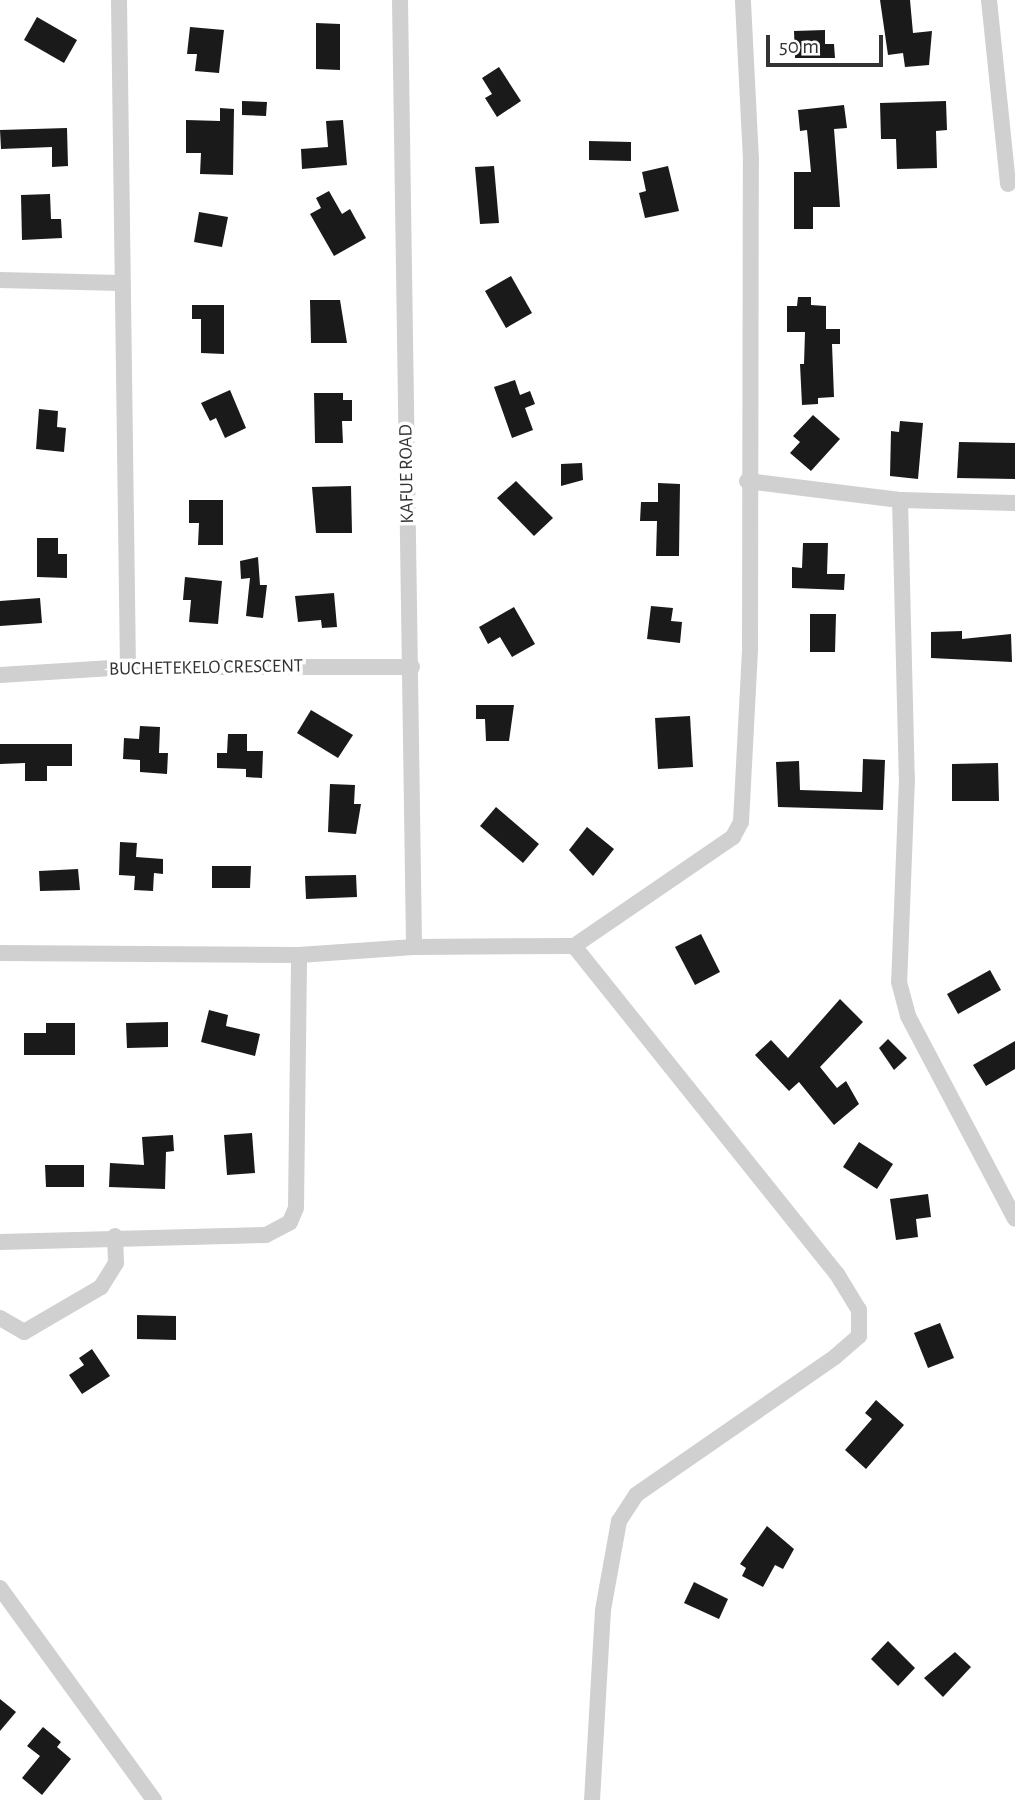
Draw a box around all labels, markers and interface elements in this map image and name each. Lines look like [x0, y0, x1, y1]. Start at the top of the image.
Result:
scale bar [770, 21, 887, 65]
text: 50 m [779, 36, 819, 57]
street label: KAFUE ROAD [395, 424, 419, 524]
street label: BUCHETEKELO CRESCENT [109, 655, 303, 681]

